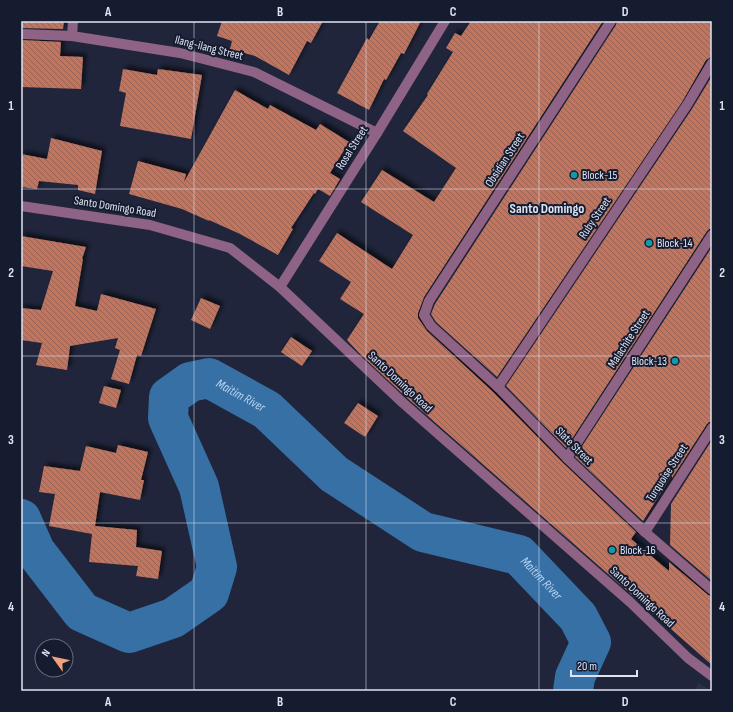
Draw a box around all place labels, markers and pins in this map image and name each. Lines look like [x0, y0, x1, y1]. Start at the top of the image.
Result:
place label: Block-15 [582, 168, 618, 183]
marker: Block-15 [569, 170, 579, 180]
place label: Block-14 [657, 236, 693, 251]
marker: Block-14 [644, 238, 654, 248]
place label: Block-13 [631, 354, 667, 369]
marker: Block-13 [670, 356, 680, 366]
place label: Block-16 [620, 543, 656, 558]
marker: Block-16 [607, 545, 617, 555]

